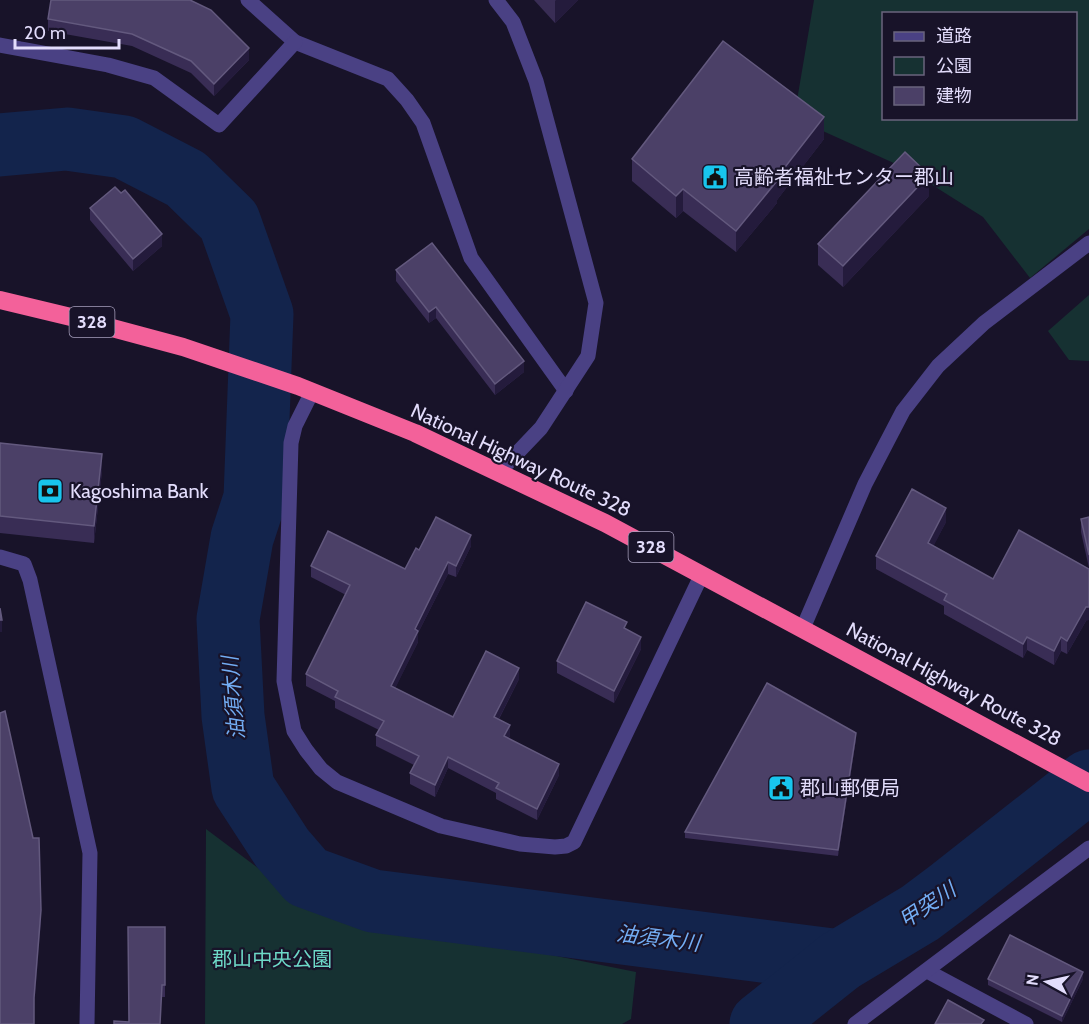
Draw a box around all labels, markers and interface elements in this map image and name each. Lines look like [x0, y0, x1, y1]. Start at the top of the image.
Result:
scale bar [15, 12, 118, 50]
legend [882, 12, 1077, 120]
text: 20 m [24, 22, 66, 44]
text: 道路 [936, 25, 972, 47]
text: 公園 [936, 55, 972, 77]
text: 建物 [936, 85, 972, 107]
public building icon: 高齢者福祉センター郡山 [700, 162, 730, 192]
place label: 高齢者福祉センター郡山 [734, 165, 954, 189]
road number: 328 [70, 307, 115, 337]
street label: National Highway Route 328 [407, 398, 635, 522]
bank icon: Kagoshima Bank [35, 476, 65, 506]
place label: Kagoshima Bank [70, 479, 209, 503]
road number: 328 [628, 532, 674, 562]
street label: National Highway Route 328 [842, 617, 1066, 751]
water label: 油須木川 [217, 653, 249, 741]
public building icon: 郡山郵便局 [766, 773, 796, 803]
place label: 郡山郵便局 [800, 776, 900, 800]
water label: 甲突川 [894, 876, 962, 933]
water label: 油須木川 [615, 920, 703, 956]
park label: 郡山中央公園 [212, 947, 332, 971]
north arrow [1017, 952, 1077, 1012]
text: N [1022, 973, 1043, 987]

